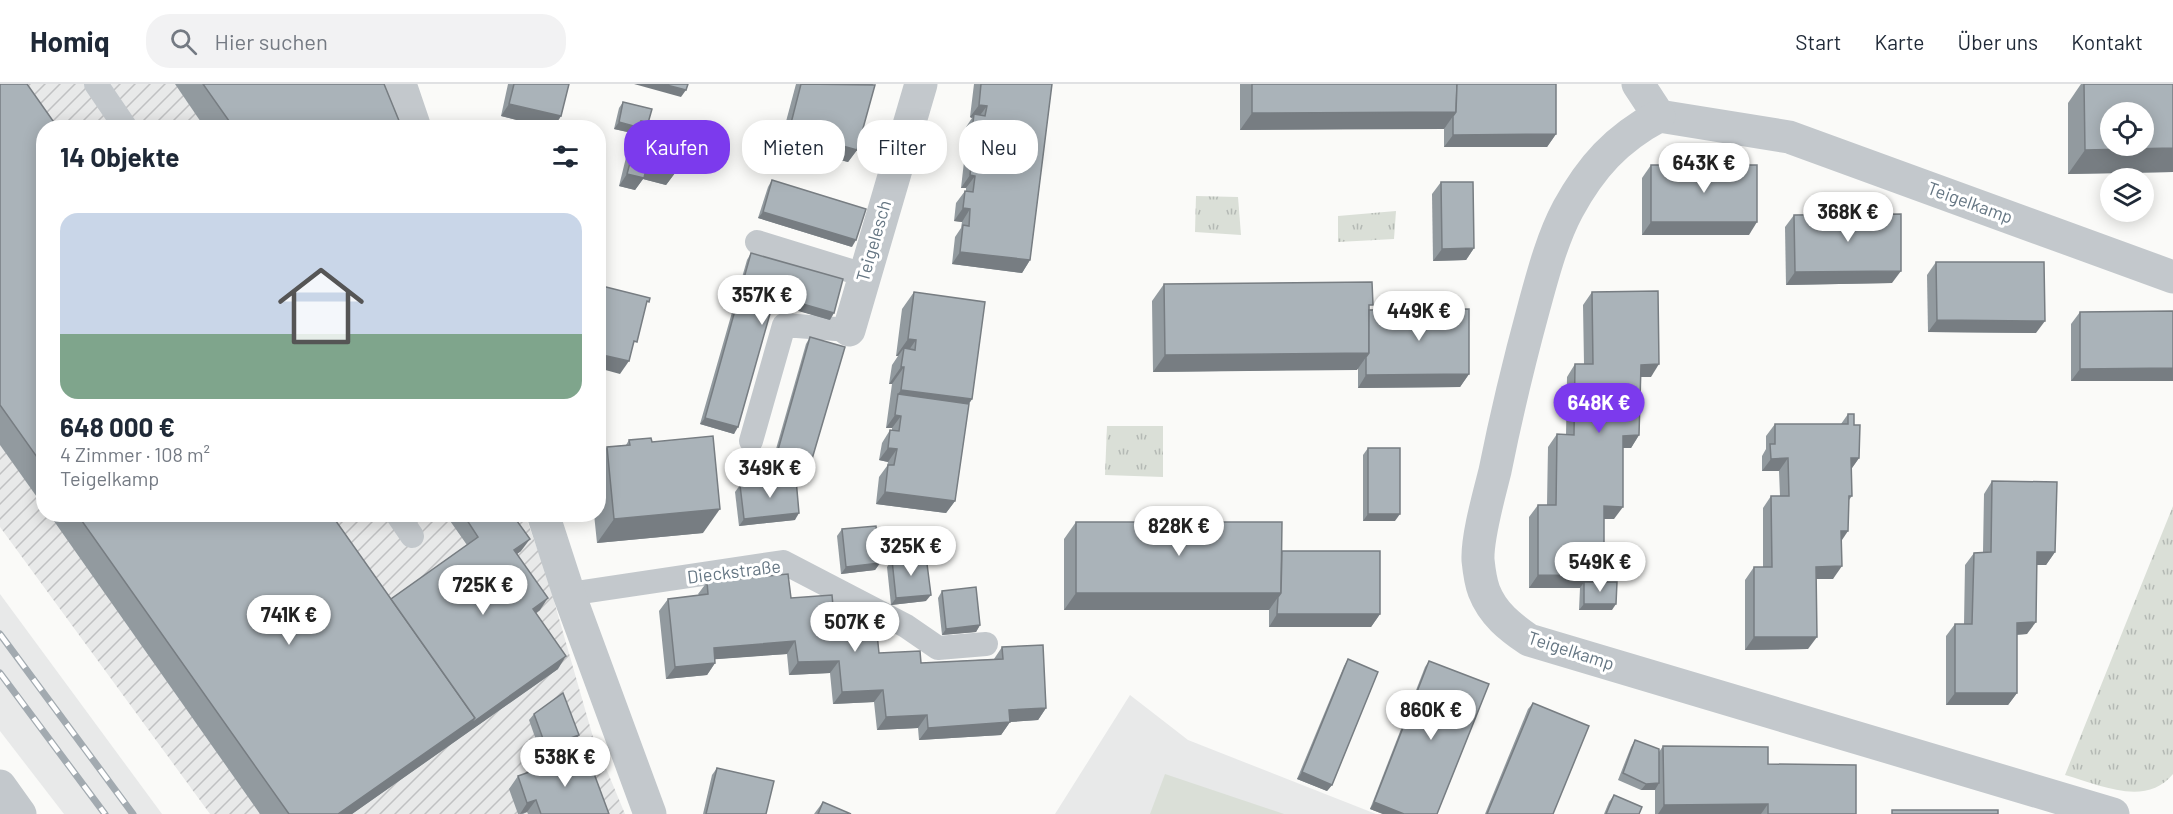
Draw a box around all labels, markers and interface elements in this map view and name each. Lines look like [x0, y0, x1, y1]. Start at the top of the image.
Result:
search box [146, 14, 566, 68]
text: Homiq [30, 24, 110, 58]
icon: search [167, 25, 200, 58]
text: Hier suchen [215, 28, 328, 54]
text: Start [1795, 29, 1842, 54]
text: Karte [1875, 29, 1925, 54]
text: Über uns [1958, 29, 2038, 54]
text: Kontakt [2071, 29, 2143, 54]
map controls [2100, 102, 2154, 222]
button: locate [2100, 102, 2154, 156]
chip: Kaufen [624, 120, 730, 174]
chip: Mieten [742, 120, 845, 174]
chip: Filter [857, 120, 947, 174]
chip: Neu [959, 120, 1038, 174]
icon: filters [549, 140, 582, 173]
text: 14 Objekte [60, 141, 180, 172]
pin: 643K € [1655, 143, 1753, 194]
text: 643K € [1673, 150, 1735, 174]
button: layers [2100, 168, 2154, 222]
street label: Teigelkamp [1925, 176, 2016, 228]
pin: 368K € [1799, 192, 1897, 243]
street label: Teigelesch [851, 197, 895, 284]
text: 368K € [1817, 199, 1879, 223]
icon: home [267, 252, 375, 360]
pin: 357K € [713, 275, 811, 326]
text: 357K € [732, 282, 792, 306]
pin: 449K € [1370, 291, 1468, 342]
text: 449K € [1387, 298, 1451, 322]
pin: 648K € [1550, 383, 1648, 434]
text: 648K € [1568, 390, 1630, 414]
text: 648 000 € [60, 411, 175, 442]
text: 4 Zimmer · 108 m² [60, 442, 210, 466]
pin: 349K € [721, 448, 819, 499]
text: 349K € [739, 455, 801, 479]
text: Teigelkamp [60, 466, 159, 490]
pin: 828K € [1130, 506, 1228, 557]
text: 828K € [1148, 513, 1210, 537]
pin: 325K € [862, 526, 960, 577]
text: 325K € [880, 533, 942, 557]
pin: 549K € [1551, 542, 1649, 593]
text: 549K € [1569, 549, 1631, 573]
street label: Dieckstraße [686, 554, 782, 588]
pin: 725K € [434, 565, 532, 616]
text: 725K € [452, 572, 514, 596]
pin: 741K € [240, 595, 338, 646]
text: 741K € [261, 602, 317, 626]
pin: 507K € [806, 602, 904, 653]
text: 507K € [824, 609, 886, 633]
street label: Teigelkamp [1525, 626, 1617, 674]
pin: 860K € [1382, 690, 1480, 741]
text: 860K € [1400, 697, 1462, 721]
pin: 538K € [516, 737, 614, 788]
text: 538K € [534, 744, 596, 768]

